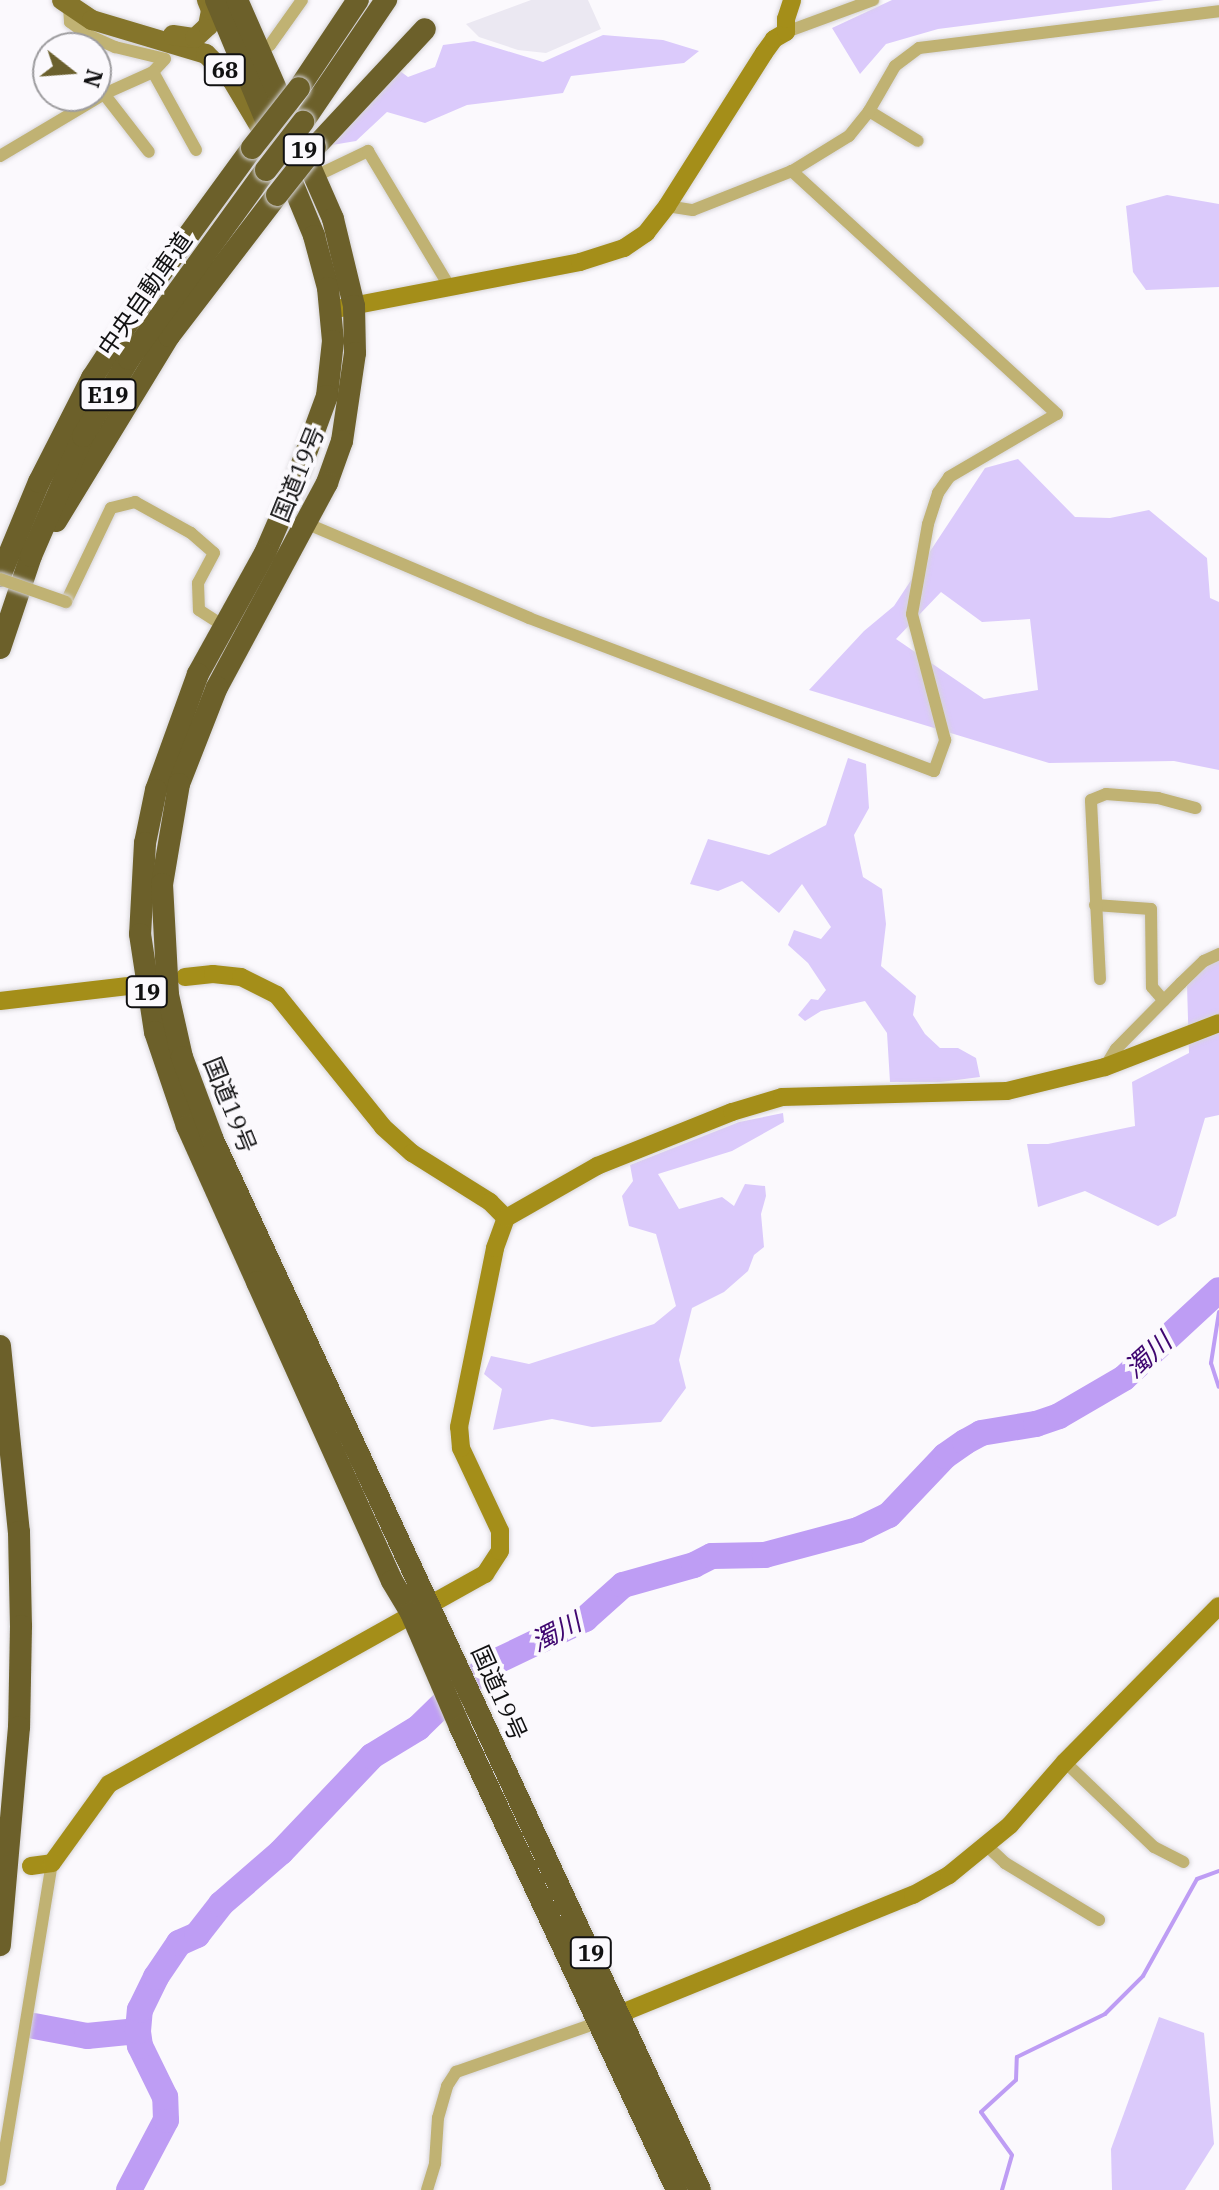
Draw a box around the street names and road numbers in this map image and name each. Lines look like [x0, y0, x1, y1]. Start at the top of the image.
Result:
road number: 68 [203, 52, 247, 88]
road number: 19 [282, 132, 326, 168]
street label: 中央自動車道 [92, 227, 198, 361]
road number: E19 [78, 377, 138, 413]
street label: 国道19号 [266, 422, 330, 526]
road number: 19 [125, 974, 169, 1010]
street label: 国道19号 [198, 1053, 262, 1157]
street label: 国道19号 [465, 1641, 533, 1745]
road number: 19 [569, 1935, 613, 1971]

